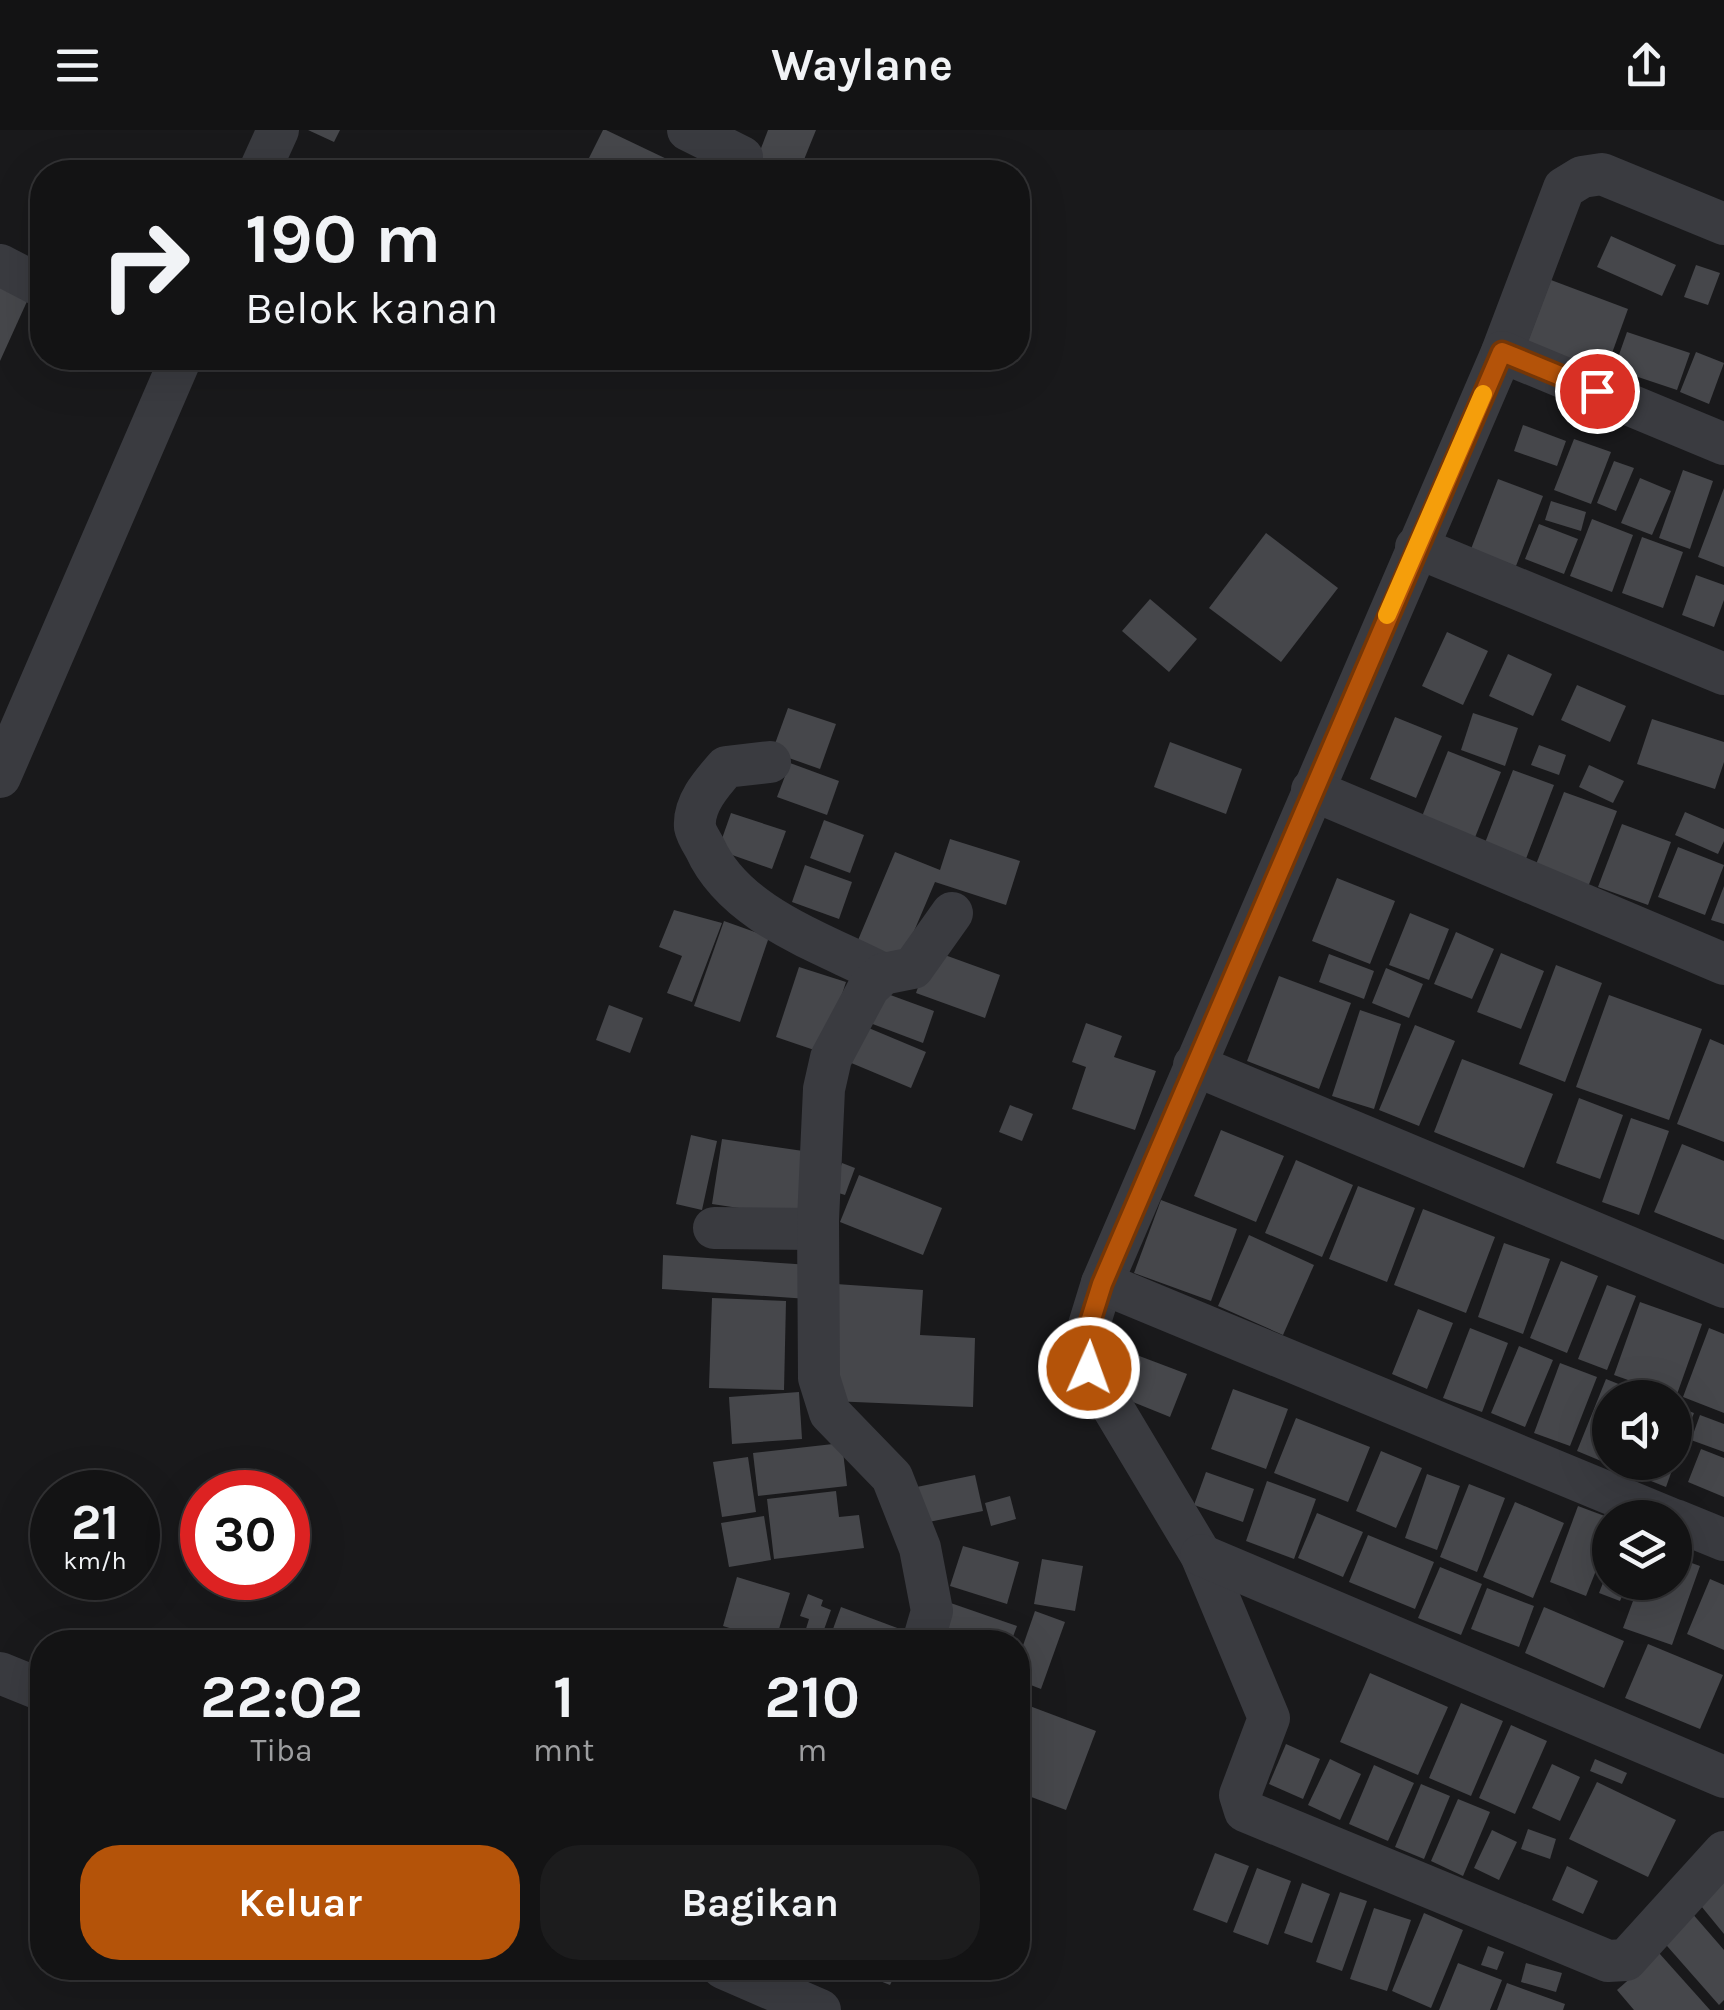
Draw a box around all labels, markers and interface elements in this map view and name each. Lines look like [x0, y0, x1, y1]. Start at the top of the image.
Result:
icon: menu [50, 38, 105, 93]
icon: share [1619, 38, 1674, 93]
text: Waylane [771, 39, 953, 91]
text: 190 m [245, 198, 441, 280]
icon: right [80, 200, 210, 330]
text: Belok kanan [245, 282, 499, 334]
pin [1555, 349, 1640, 434]
icon: arrive [1570, 364, 1625, 419]
position arrow [1037, 1316, 1141, 1420]
map controls [1592, 1380, 1692, 1600]
button: sound [1592, 1380, 1692, 1480]
speed limit sign: 30 [180, 1470, 310, 1600]
text: 21 [71, 1493, 119, 1552]
button: layers [1592, 1500, 1692, 1600]
text: km/h [63, 1546, 127, 1575]
text: 22:02 [200, 1662, 363, 1732]
text: 1 [553, 1662, 574, 1732]
text: 210 [764, 1662, 860, 1732]
text: Tiba [250, 1732, 313, 1769]
text: mnt [533, 1732, 594, 1769]
text: m [797, 1732, 827, 1769]
button: Keluar [80, 1845, 520, 1960]
button: Bagikan [540, 1845, 980, 1960]

